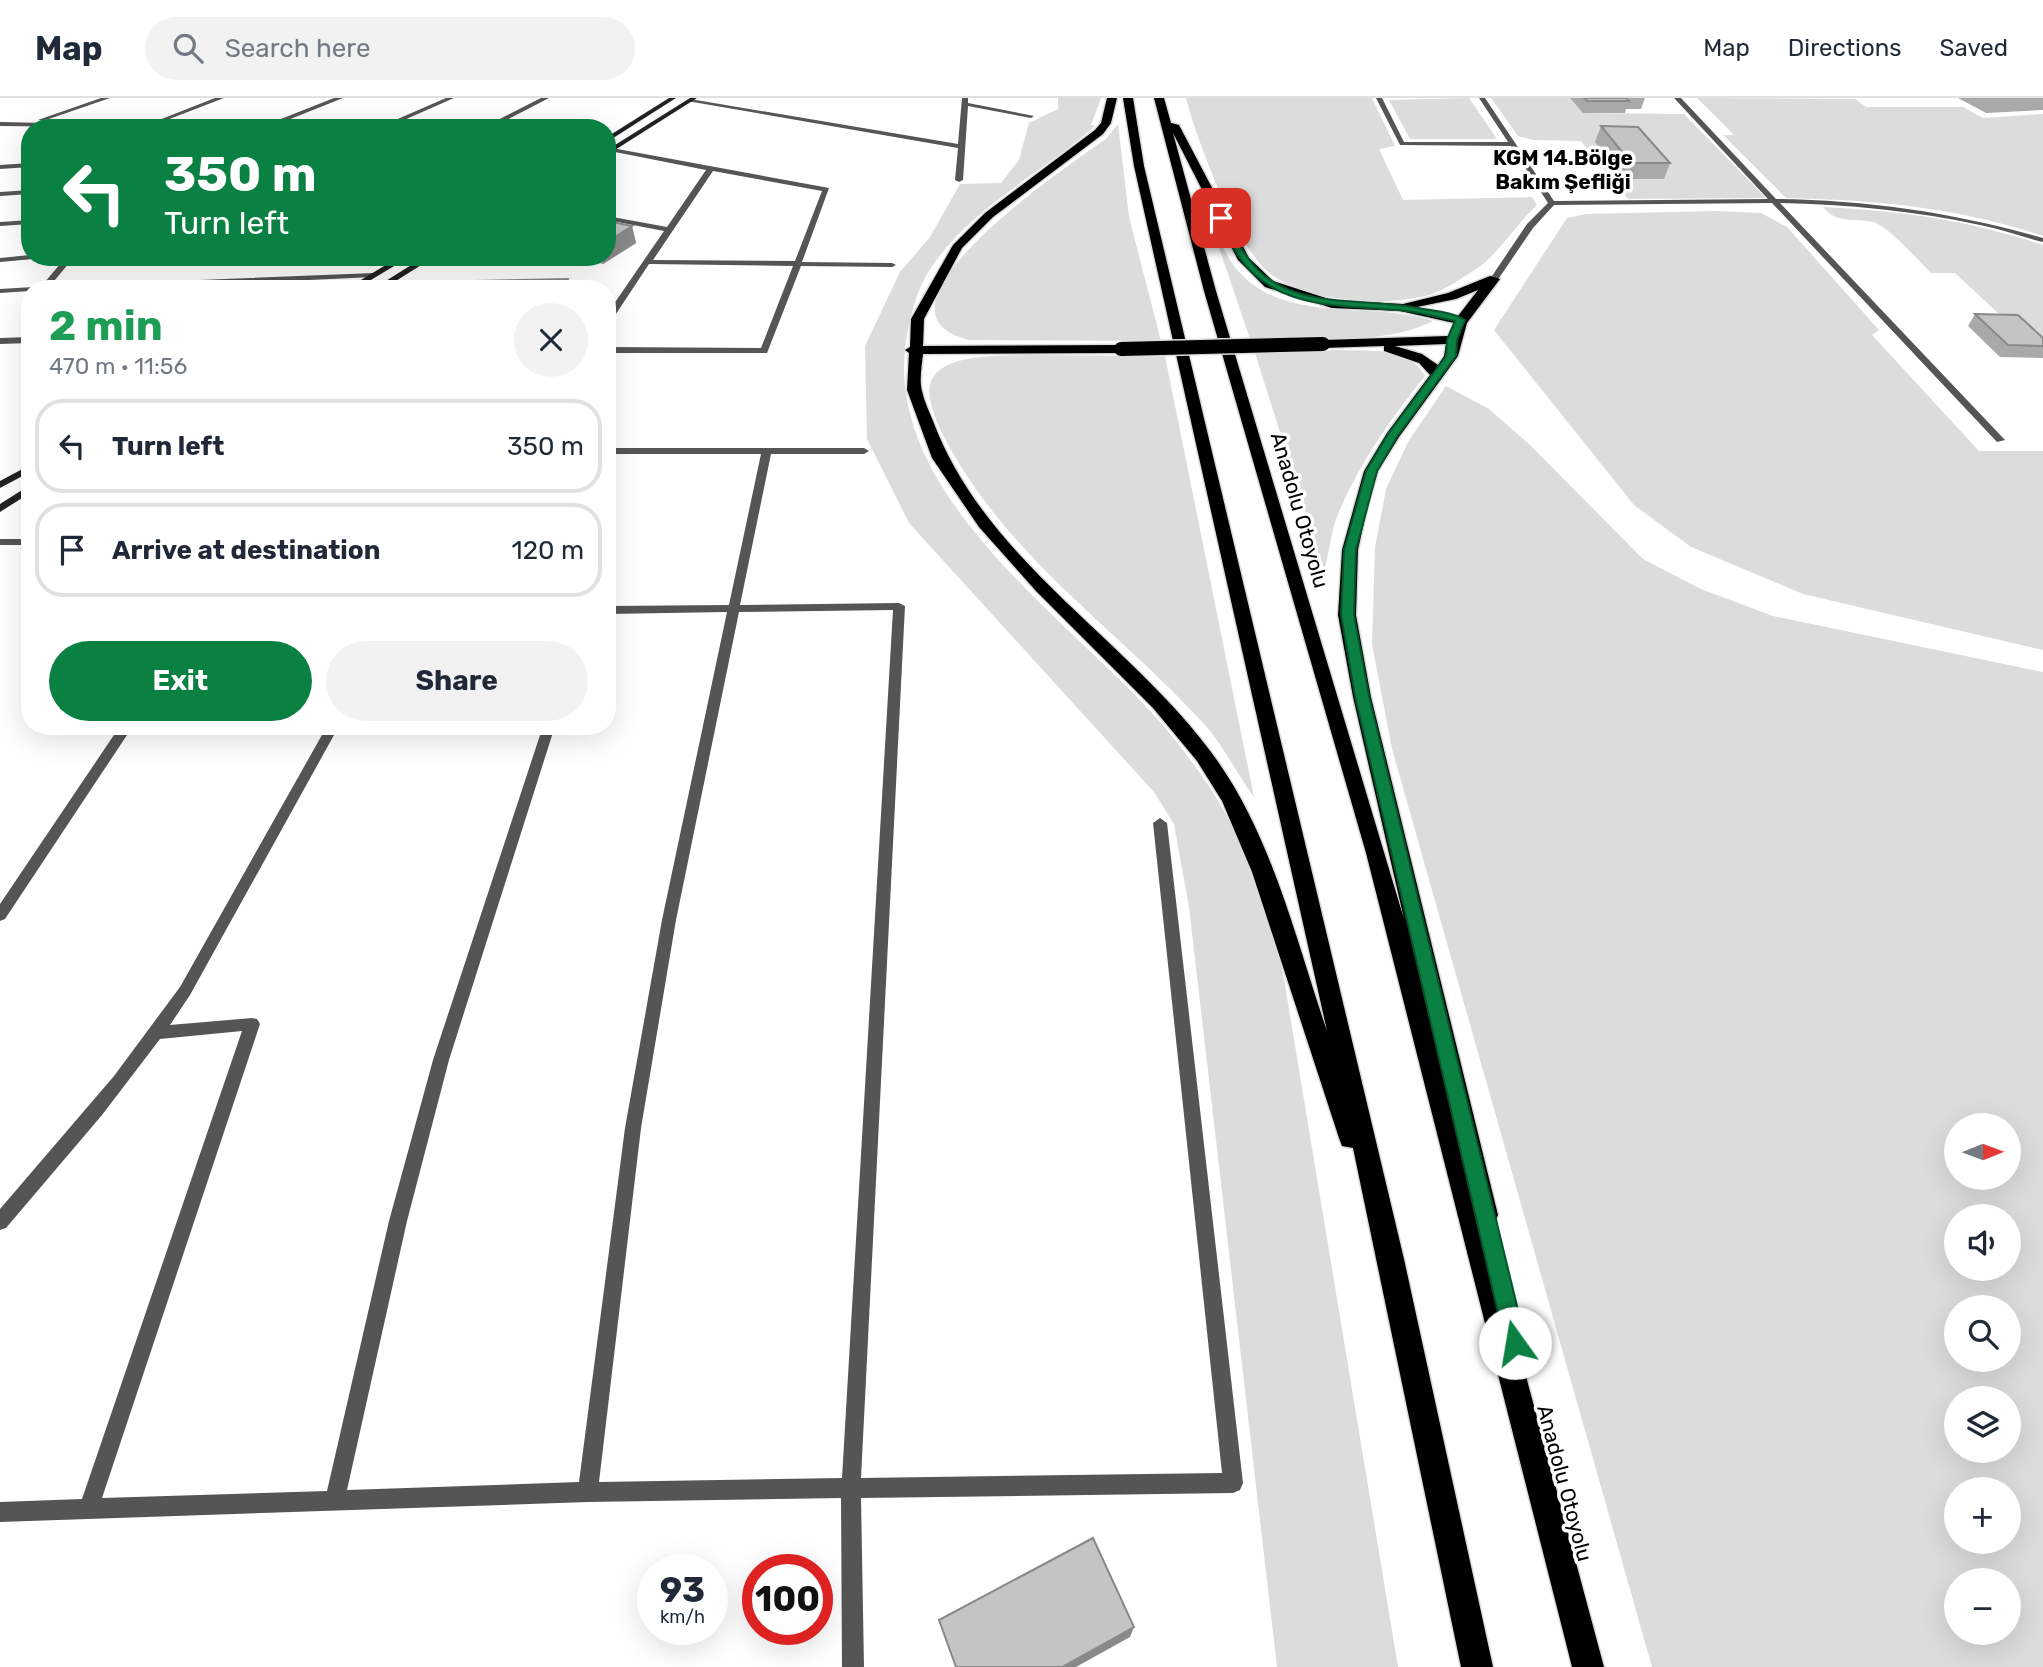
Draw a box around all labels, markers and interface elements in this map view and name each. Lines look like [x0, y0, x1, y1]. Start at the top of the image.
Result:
search box [145, 17, 635, 80]
text: Map [35, 29, 103, 68]
icon: search [169, 29, 207, 67]
text: Search here [225, 33, 370, 64]
text: Map [1703, 34, 1750, 62]
text: Directions [1788, 34, 1901, 62]
text: Saved [1939, 34, 2008, 62]
text: 350 m [164, 145, 317, 203]
district label: KGM 14.Bölge Bakım Şefliği [1493, 145, 1633, 194]
icon: left [49, 147, 140, 238]
pin [1191, 188, 1251, 248]
icon: arrive [1202, 199, 1240, 237]
text: Turn left [164, 204, 289, 242]
text: 2 min [49, 301, 163, 351]
button: close [514, 303, 588, 377]
text: 470 m · 11:56 [49, 352, 187, 380]
icon: left [53, 427, 91, 465]
street label: Anadolu Otoyolu [1266, 429, 1334, 591]
text: Turn left [112, 431, 224, 462]
text: 350 m [507, 431, 584, 462]
icon: arrive [53, 531, 91, 569]
text: Arrive at destination [112, 535, 380, 566]
text: 120 m [512, 535, 584, 566]
button: Exit [49, 641, 312, 721]
button: Share [326, 641, 588, 721]
north arrow [1944, 1113, 2021, 1190]
map controls [1944, 1113, 2021, 1645]
button: sound [1944, 1204, 2021, 1281]
button: search [1944, 1295, 2021, 1372]
position arrow [1478, 1306, 1552, 1380]
button: layers [1944, 1386, 2021, 1463]
street label: Anadolu Otoyolu [1532, 1402, 1598, 1564]
button: + [1944, 1477, 2021, 1554]
speed limit sign: 100 [742, 1554, 833, 1645]
button: − [1944, 1568, 2021, 1645]
text: 93 [660, 1569, 705, 1611]
text: km/h [660, 1606, 705, 1628]

